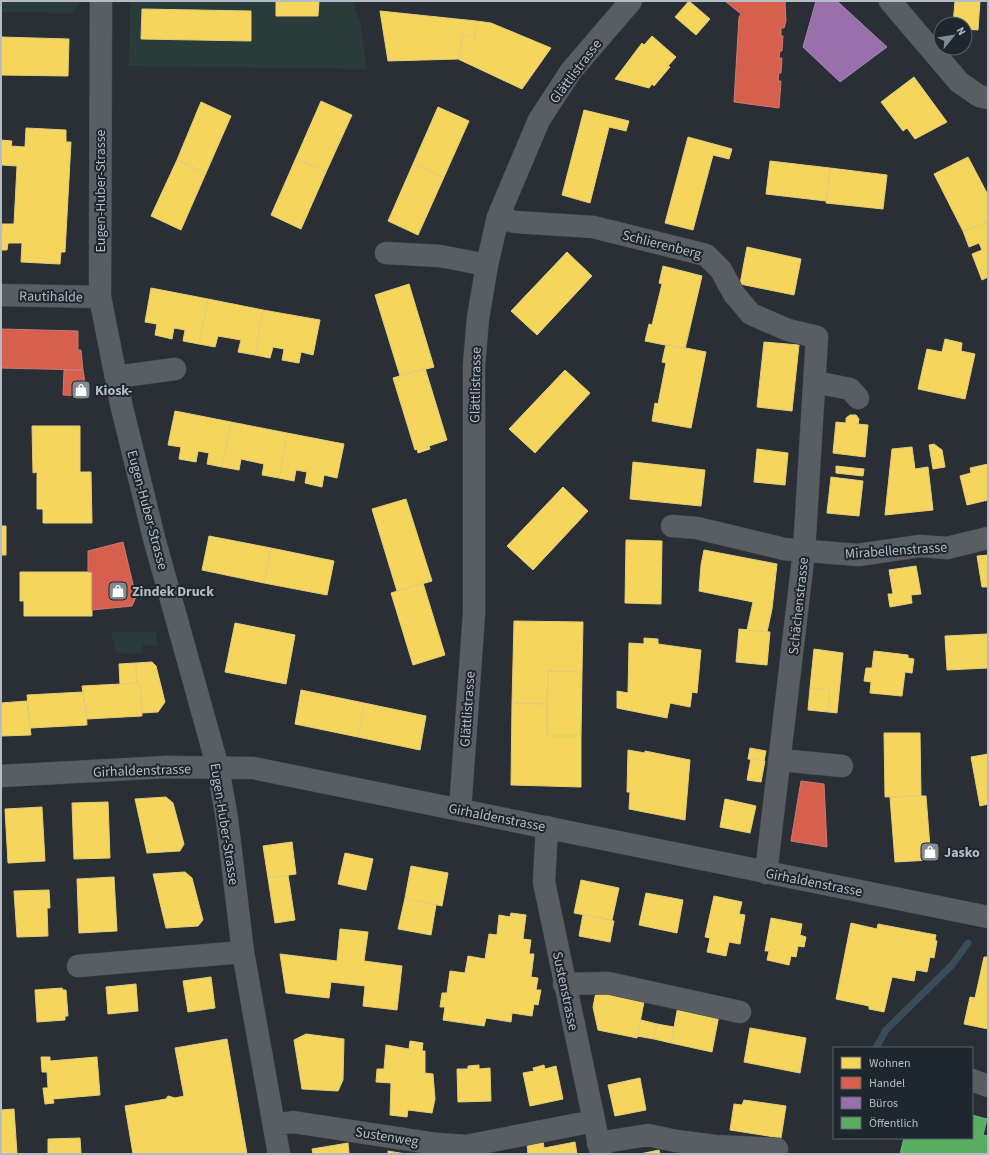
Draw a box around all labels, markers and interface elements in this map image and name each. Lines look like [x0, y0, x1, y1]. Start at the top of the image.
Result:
north arrow [933, 16, 973, 56]
text: N [953, 24, 970, 38]
street label: Glättlistrasse [545, 35, 607, 108]
street label: Eugen-Huber-Strasse [91, 129, 111, 253]
street label: Schlierenberg [620, 225, 704, 264]
street label: Rautihalde [19, 286, 83, 308]
street label: Glättlistrasse [465, 347, 487, 423]
shop icon: Kiosk- [70, 379, 92, 401]
place label: Kiosk- [95, 381, 133, 401]
street label: Eugen-Huber-Strasse [121, 448, 173, 572]
street label: Mirabellenstrasse [844, 537, 948, 565]
street label: Schächenstrasse [784, 556, 814, 656]
shop icon: Zindek Druck [107, 580, 129, 602]
place label: Zindek Druck [132, 582, 214, 602]
street label: Glättlistrasse [455, 670, 481, 748]
street label: Girhaldenstrasse [93, 759, 191, 783]
street label: Eugen-Huber-Strasse [205, 762, 244, 887]
street label: Girhaldenstrasse [447, 799, 547, 837]
shop icon: Jasko [919, 841, 941, 863]
place label: Jasko [944, 843, 980, 863]
street label: Girhaldenstrasse [764, 864, 864, 902]
street label: Sustenstrasse [547, 950, 583, 1033]
legend [833, 1047, 973, 1139]
text: Wohnen [869, 1055, 911, 1072]
text: Handel [869, 1075, 905, 1092]
text: Büros [869, 1095, 898, 1112]
text: Öffentlich [869, 1115, 918, 1132]
street label: Sustenweg [354, 1122, 420, 1152]

